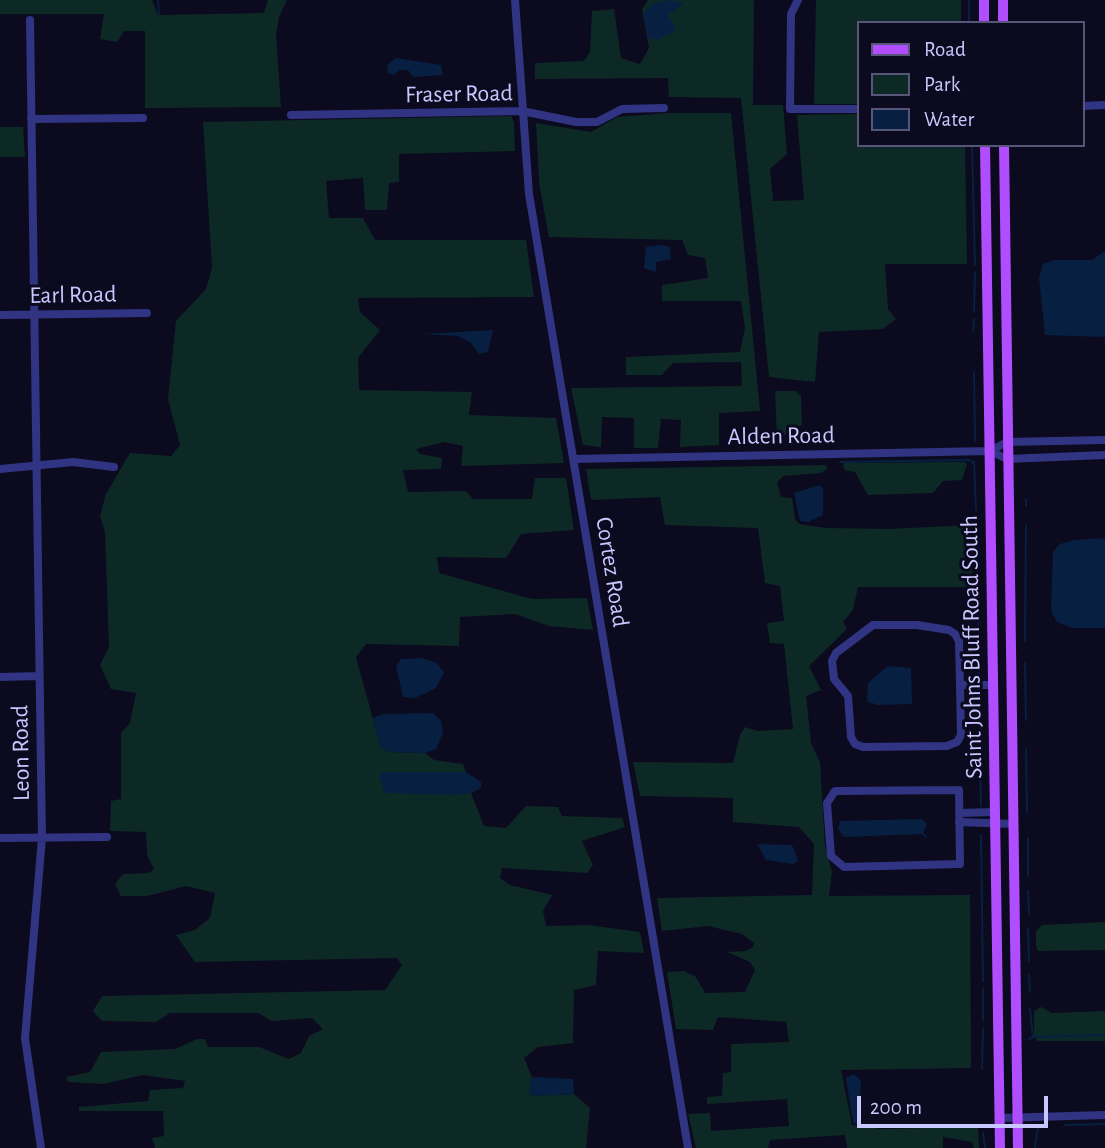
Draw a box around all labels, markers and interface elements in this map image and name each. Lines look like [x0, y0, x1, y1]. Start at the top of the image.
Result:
legend [856, 21, 1084, 147]
text: Road [924, 39, 966, 60]
text: Park [924, 74, 960, 95]
street label: Fraser Road [405, 79, 513, 109]
text: Water [924, 109, 974, 130]
street label: Earl Road [29, 280, 117, 310]
street label: Alden Road [727, 421, 835, 451]
street label: Cortez Road [589, 515, 635, 629]
street label: Saint Johns Bluff Road South [955, 515, 989, 779]
street label: Leon Road [6, 705, 36, 801]
scale bar [860, 1082, 1051, 1126]
text: 200 m [870, 1097, 922, 1118]

